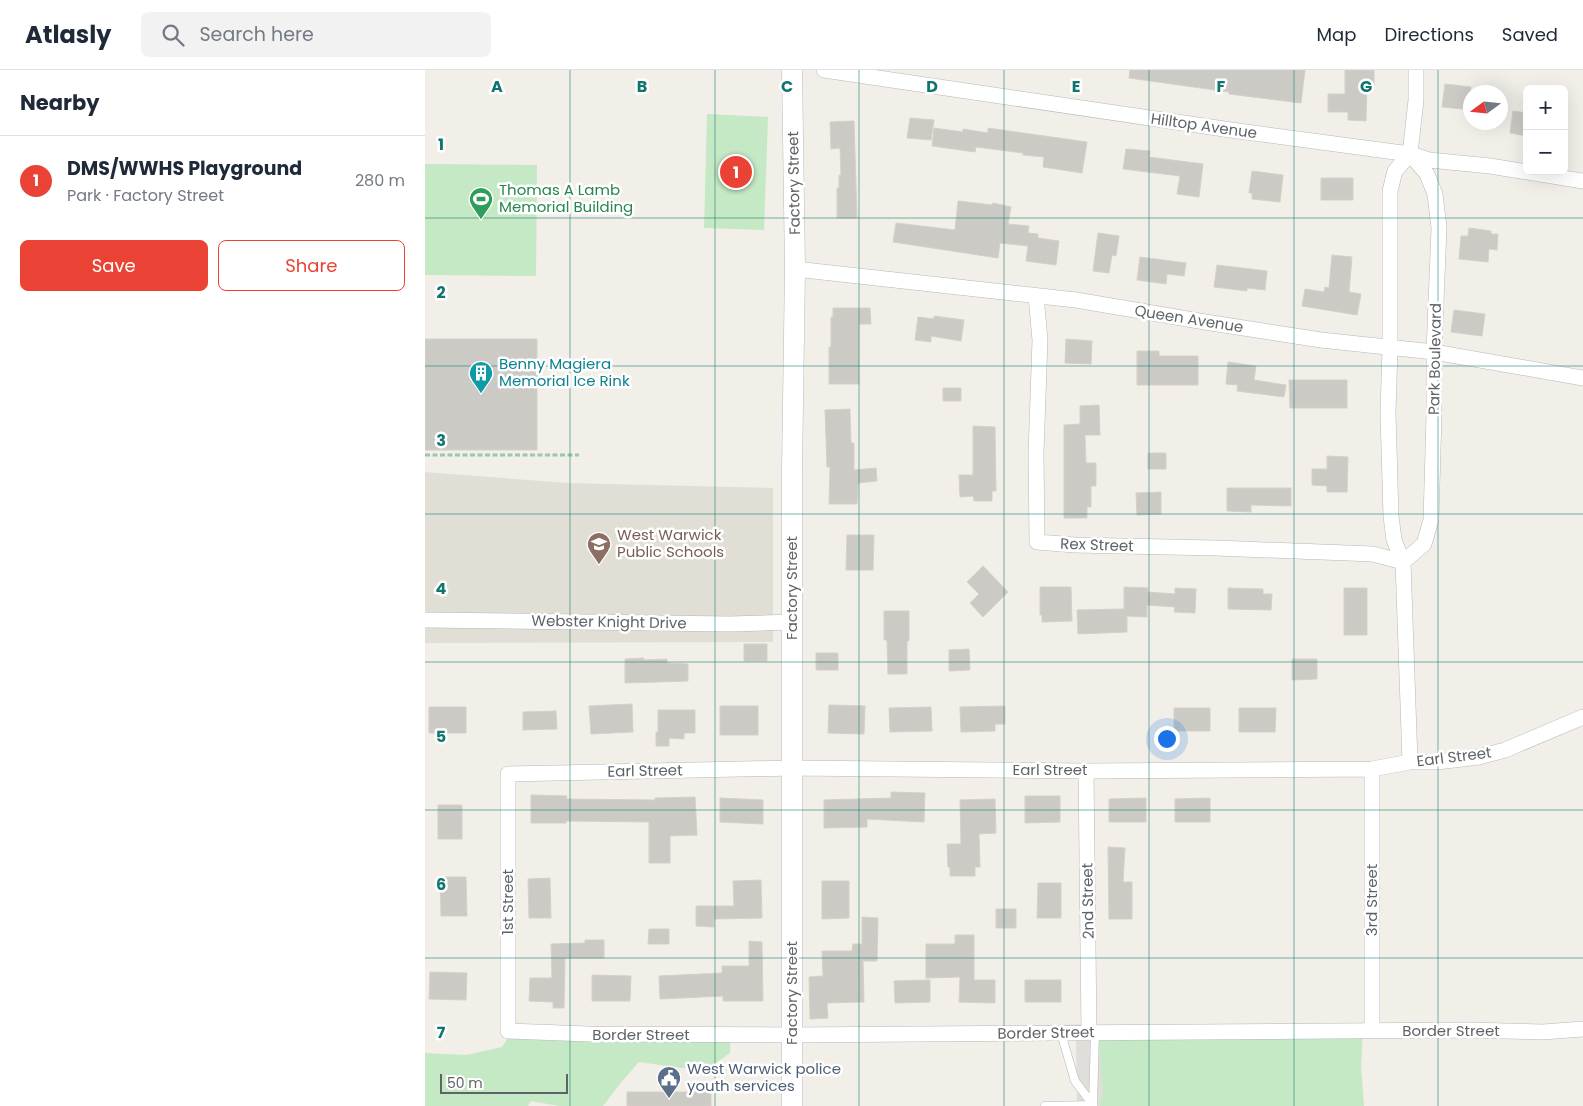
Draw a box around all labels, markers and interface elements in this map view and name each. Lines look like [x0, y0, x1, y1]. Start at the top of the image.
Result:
search box [141, 12, 491, 57]
text: Atlasly [25, 18, 111, 51]
icon: search [159, 21, 187, 49]
text: Search here [199, 21, 314, 48]
text: Map [1317, 22, 1356, 47]
text: Directions [1384, 22, 1474, 47]
text: Saved [1502, 22, 1558, 47]
text: A [491, 75, 503, 98]
text: B [637, 75, 647, 98]
text: C [781, 75, 793, 98]
text: D [926, 75, 938, 98]
text: E [1072, 75, 1080, 98]
text: F [1217, 75, 1226, 98]
text: G [1360, 75, 1372, 98]
north arrow [1463, 85, 1508, 130]
map controls [1523, 85, 1568, 175]
button: + [1523, 85, 1568, 130]
text: Nearby [20, 88, 100, 117]
street label: Hilltop Avenue [1150, 108, 1259, 143]
button: − [1523, 130, 1568, 175]
street label: Factory Street [782, 131, 805, 235]
text: 1 [438, 133, 444, 156]
pin: 1 [720, 153, 752, 191]
text: DMS/WWHS Playground [67, 155, 302, 182]
text: 1 [33, 169, 39, 192]
text: 280 m [355, 169, 405, 192]
place label: Thomas A Lamb Memorial Building [499, 179, 633, 217]
text: Park · Factory Street [67, 184, 224, 207]
sports icon: Thomas A Lamb Memorial Building [468, 186, 494, 220]
button: Save [20, 240, 208, 291]
button: Share [218, 240, 405, 291]
text: 2 [436, 281, 446, 304]
street label: Queen Avenue [1133, 300, 1245, 337]
street label: Park Boulevard [1423, 303, 1446, 415]
place label: Benny Magiera Memorial Ice Rink [499, 353, 630, 391]
building icon: Benny Magiera Memorial Ice Rink [468, 360, 494, 394]
text: 3 [436, 429, 446, 452]
place label: West Warwick Public Schools [617, 524, 724, 562]
school or university icon: West Warwick Public Schools [586, 531, 612, 565]
street label: Rex Street [1060, 533, 1134, 556]
street label: Factory Street [781, 536, 802, 640]
text: 4 [436, 577, 447, 600]
street label: Webster Knight Drive [531, 610, 687, 633]
text: 5 [436, 725, 446, 748]
your location [1154, 726, 1180, 752]
street label: Earl Street [1415, 742, 1492, 771]
street label: Earl Street [607, 759, 683, 782]
street label: Earl Street [1012, 759, 1088, 780]
street label: 2nd Street [1076, 863, 1099, 939]
street label: 3rd Street [1361, 864, 1382, 936]
street label: 1st Street [497, 869, 518, 935]
text: 6 [436, 873, 446, 896]
street label: Factory Street [781, 941, 802, 1045]
street label: Border Street [1402, 1020, 1500, 1041]
text: 7 [437, 1021, 446, 1044]
street label: Border Street [997, 1021, 1095, 1044]
street label: Border Street [592, 1024, 690, 1045]
place label: West Warwick police youth services [687, 1058, 841, 1096]
public building icon: West Warwick police youth services [656, 1065, 682, 1099]
scale bar [440, 1071, 567, 1094]
text: 50 m [447, 1073, 483, 1093]

